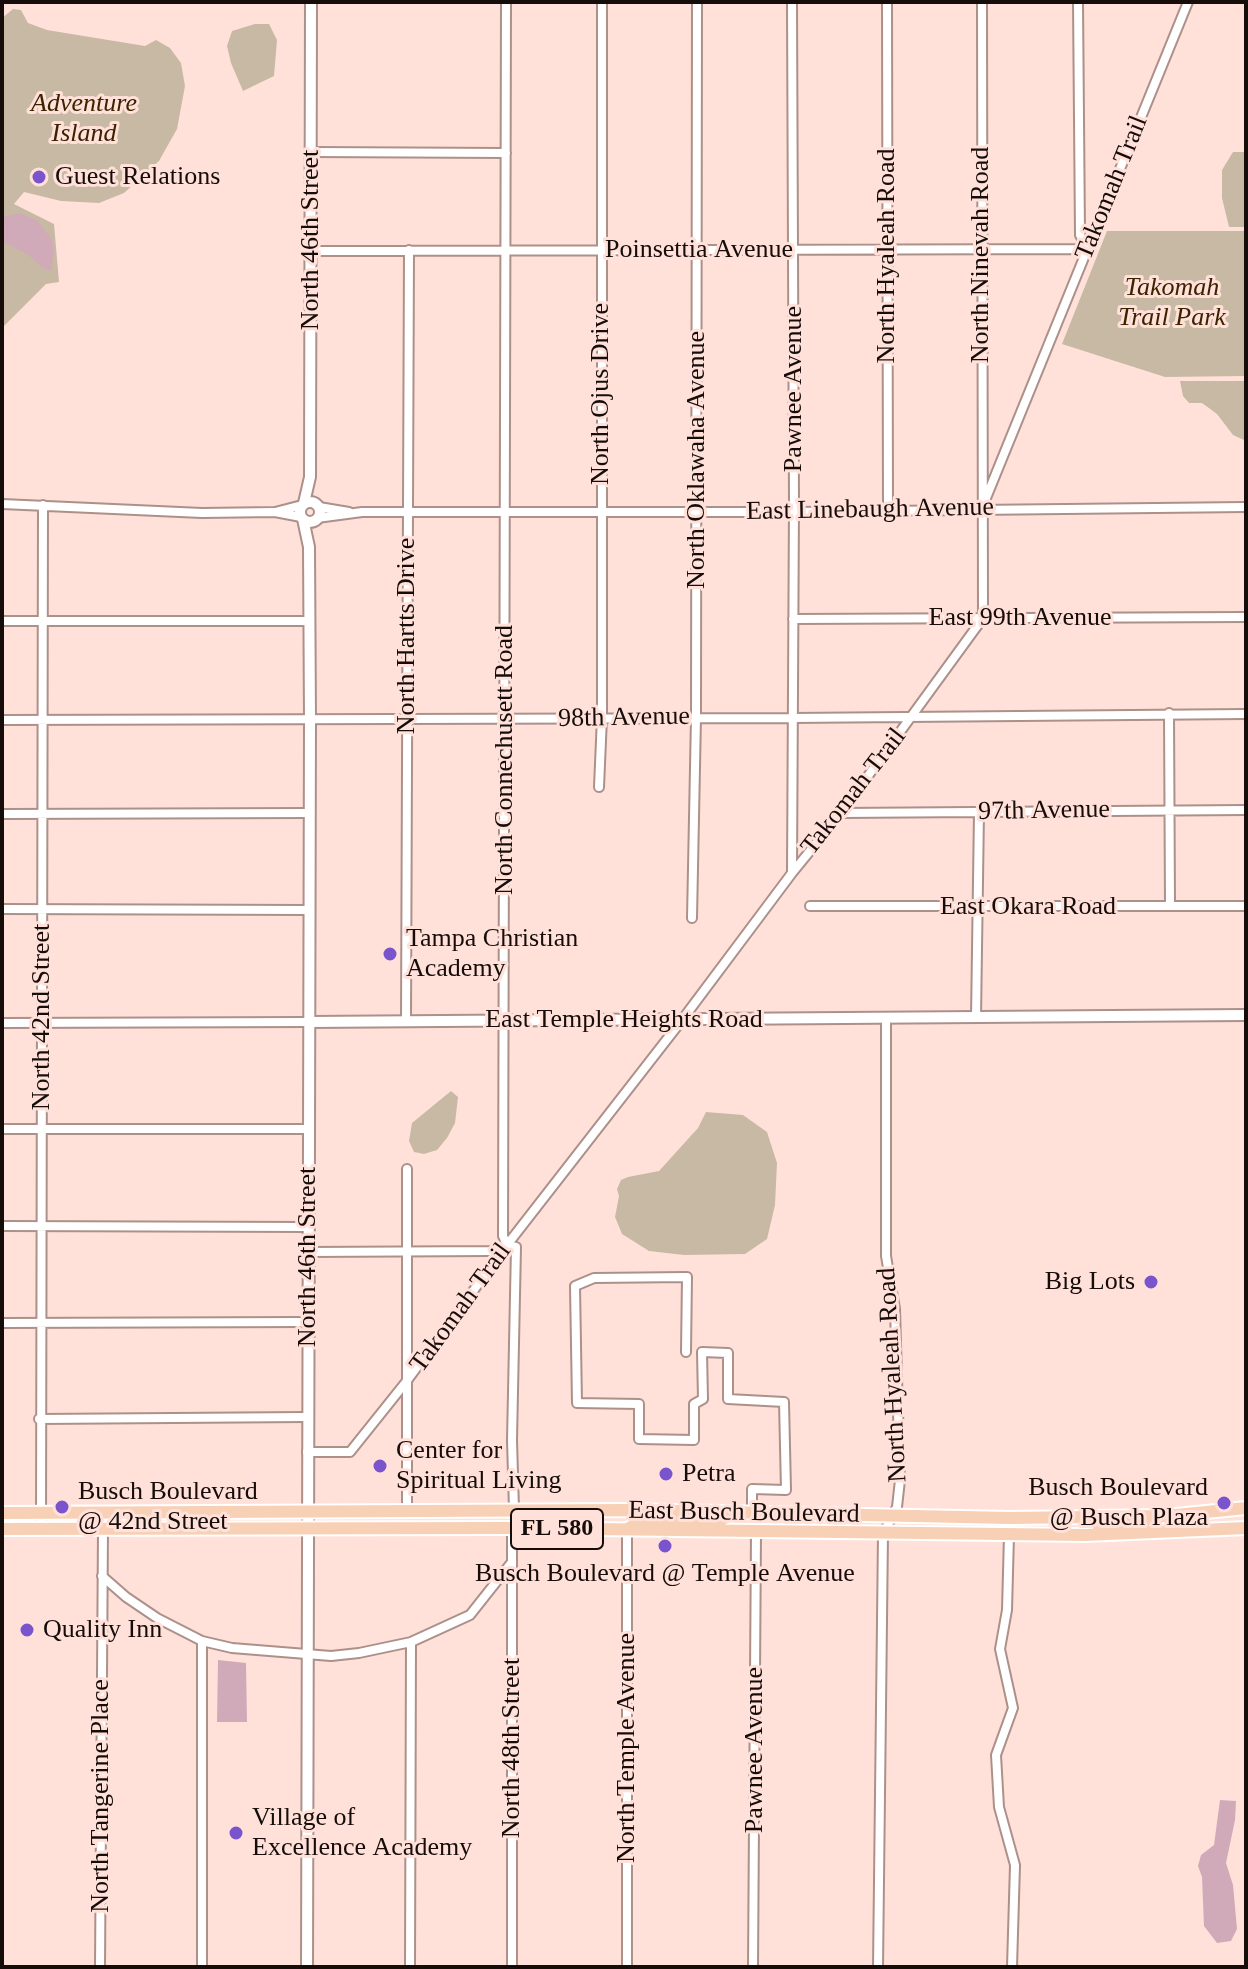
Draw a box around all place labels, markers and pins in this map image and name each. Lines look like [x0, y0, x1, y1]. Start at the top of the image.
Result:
place label: Guest Relations [55, 161, 220, 193]
marker: Guest Relations [30, 168, 48, 186]
place label: Tampa Christian Academy [406, 923, 578, 984]
marker: Tampa Christian Academy [381, 945, 399, 963]
place label: Big Lots [1045, 1266, 1135, 1298]
marker: Big Lots [1142, 1273, 1160, 1291]
place label: Center for Spiritual Living [396, 1435, 561, 1496]
marker: Center for Spiritual Living [371, 1457, 389, 1475]
place label: Petra [682, 1458, 735, 1490]
marker: Petra [657, 1465, 675, 1483]
place label: Busch Boulevard @ Busch Plaza [1028, 1472, 1208, 1534]
place label: Busch Boulevard @ 42nd Street [78, 1476, 258, 1538]
marker: Busch Boulevard @ Busch Plaza [1215, 1494, 1233, 1512]
marker: Busch Boulevard @ 42nd Street [53, 1498, 71, 1516]
marker: Busch Boulevard @ Temple Avenue [656, 1537, 674, 1555]
place label: Busch Boulevard @ Temple Avenue [475, 1558, 855, 1590]
place label: Quality Inn [43, 1614, 162, 1646]
marker: Quality Inn [18, 1621, 36, 1639]
place label: Village of Excellence Academy [252, 1802, 472, 1864]
marker: Village of Excellence Academy [227, 1824, 245, 1842]

